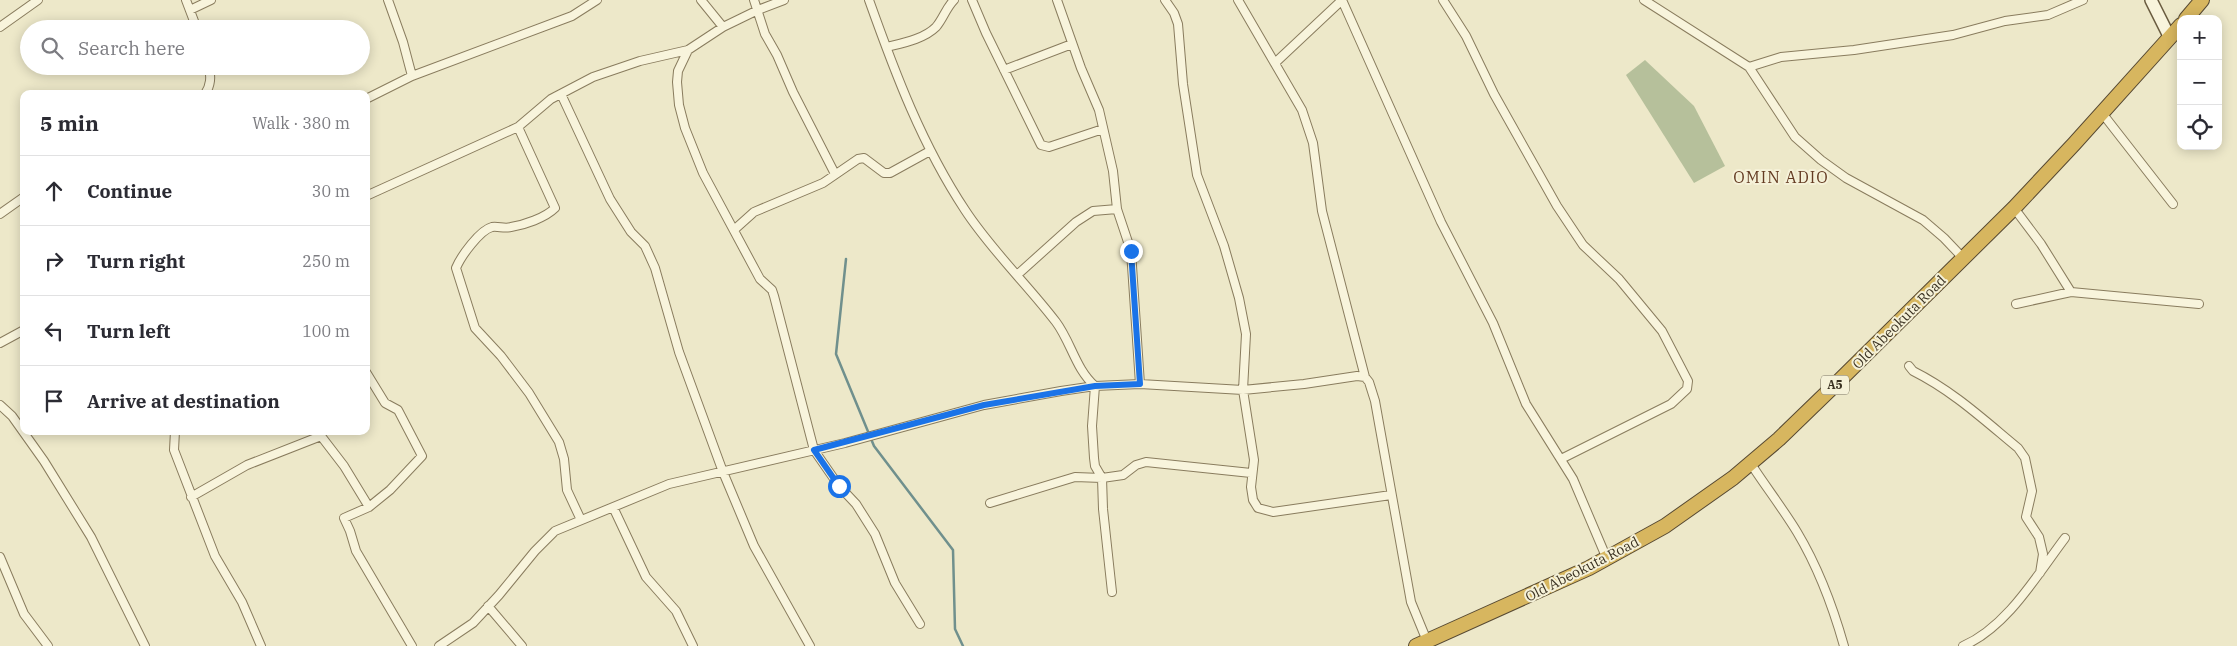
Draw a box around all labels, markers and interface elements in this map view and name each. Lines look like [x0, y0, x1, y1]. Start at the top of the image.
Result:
map controls [2177, 15, 2222, 150]
button: + [2177, 15, 2222, 60]
search box [20, 20, 370, 75]
icon: search [38, 34, 66, 62]
text: Search here [78, 36, 185, 60]
button: − [2177, 60, 2222, 105]
button: locate [2177, 105, 2222, 150]
text: 5 min [40, 109, 99, 137]
text: Walk · 380 m [252, 113, 350, 133]
district label: OMIN ADIO [1733, 167, 1829, 187]
icon: ahead [40, 177, 68, 205]
text: Continue [87, 179, 172, 203]
text: 30 m [312, 181, 350, 201]
route end [1120, 240, 1143, 263]
icon: right [40, 247, 68, 275]
text: Turn right [87, 249, 185, 273]
text: 250 m [302, 251, 350, 271]
street label: Old Abeokuta Road [1848, 271, 1950, 373]
icon: left [40, 317, 68, 345]
text: Turn left [87, 319, 170, 343]
text: 100 m [302, 321, 350, 341]
road number: A5 [1821, 376, 1849, 394]
icon: arrive [40, 387, 68, 415]
text: Arrive at destination [87, 389, 280, 413]
route start [828, 475, 851, 498]
street label: Old Abeokuta Road [1522, 532, 1642, 605]

